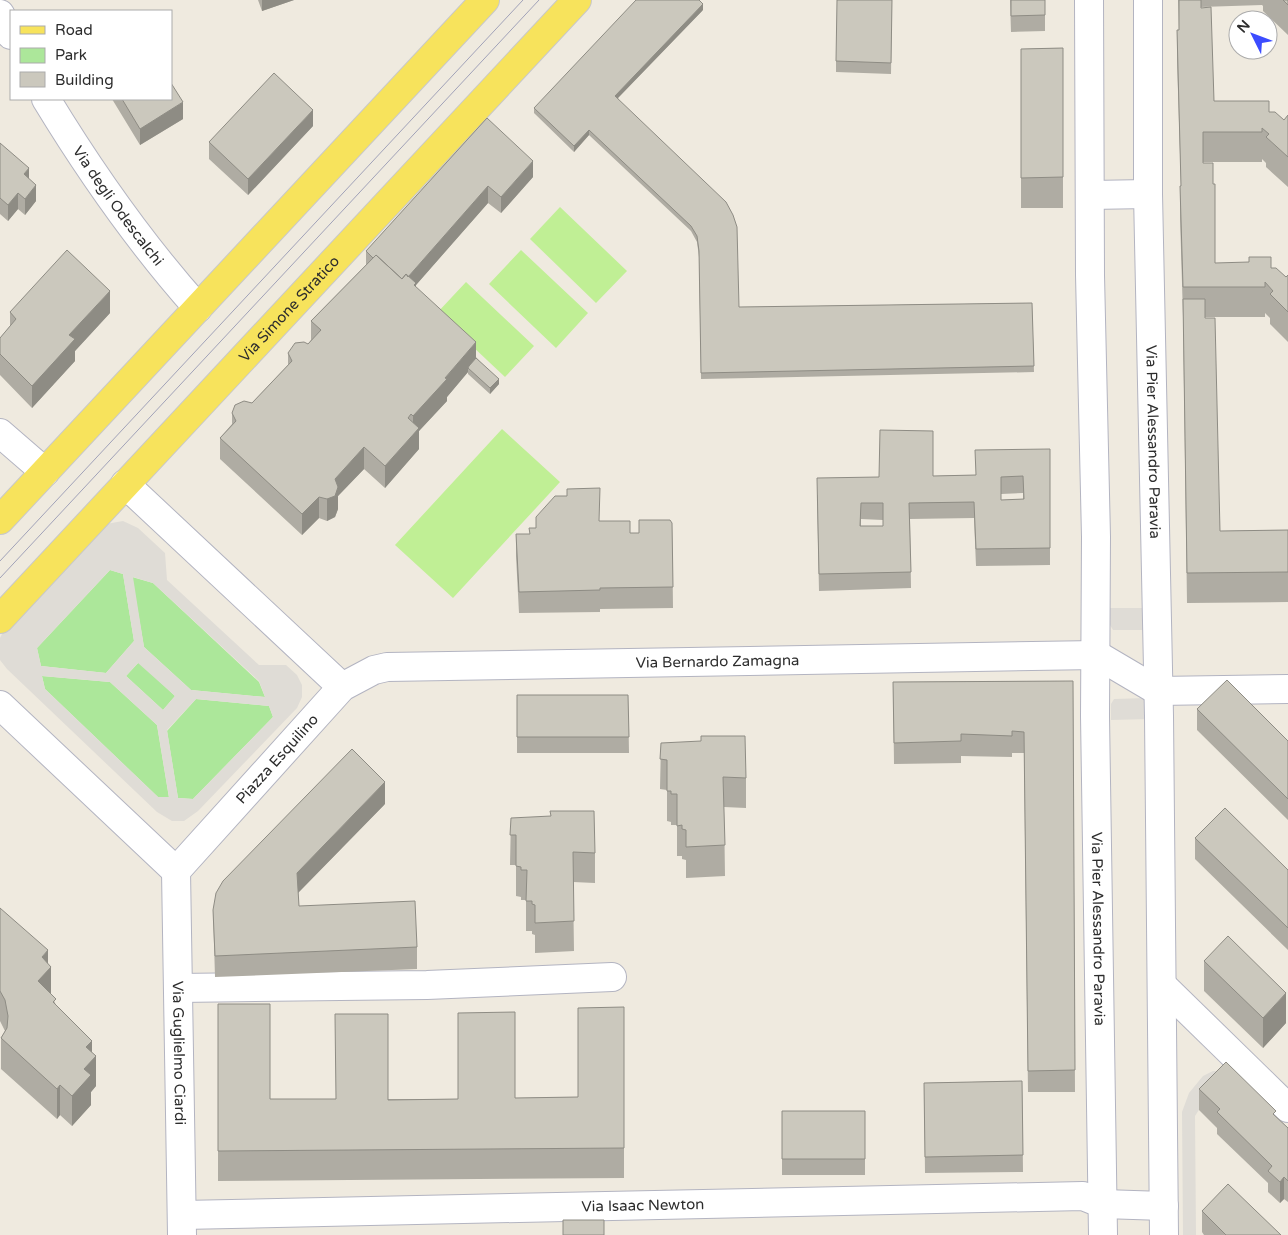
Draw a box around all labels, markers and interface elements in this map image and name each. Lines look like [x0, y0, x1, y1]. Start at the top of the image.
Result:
legend [10, 10, 172, 100]
north arrow [1228, 10, 1278, 60]
text: N [1234, 17, 1254, 37]
text: Road [55, 21, 93, 39]
text: Park [55, 46, 87, 64]
text: Building [55, 71, 114, 89]
street label: Via degli Odescalchi [69, 143, 167, 269]
street label: Via Simone Stratico [235, 252, 343, 366]
street label: Via Pier Alessandro Paravia [1142, 345, 1164, 539]
street label: Via Bernardo Zamagna [636, 651, 800, 672]
street label: Piazza Esquilino [232, 710, 322, 807]
street label: Via Pier Alessandro Paravia [1088, 832, 1109, 1026]
street label: Via Guglielmo Ciardi [169, 981, 189, 1125]
street label: Via Isaac Newton [581, 1195, 704, 1216]

